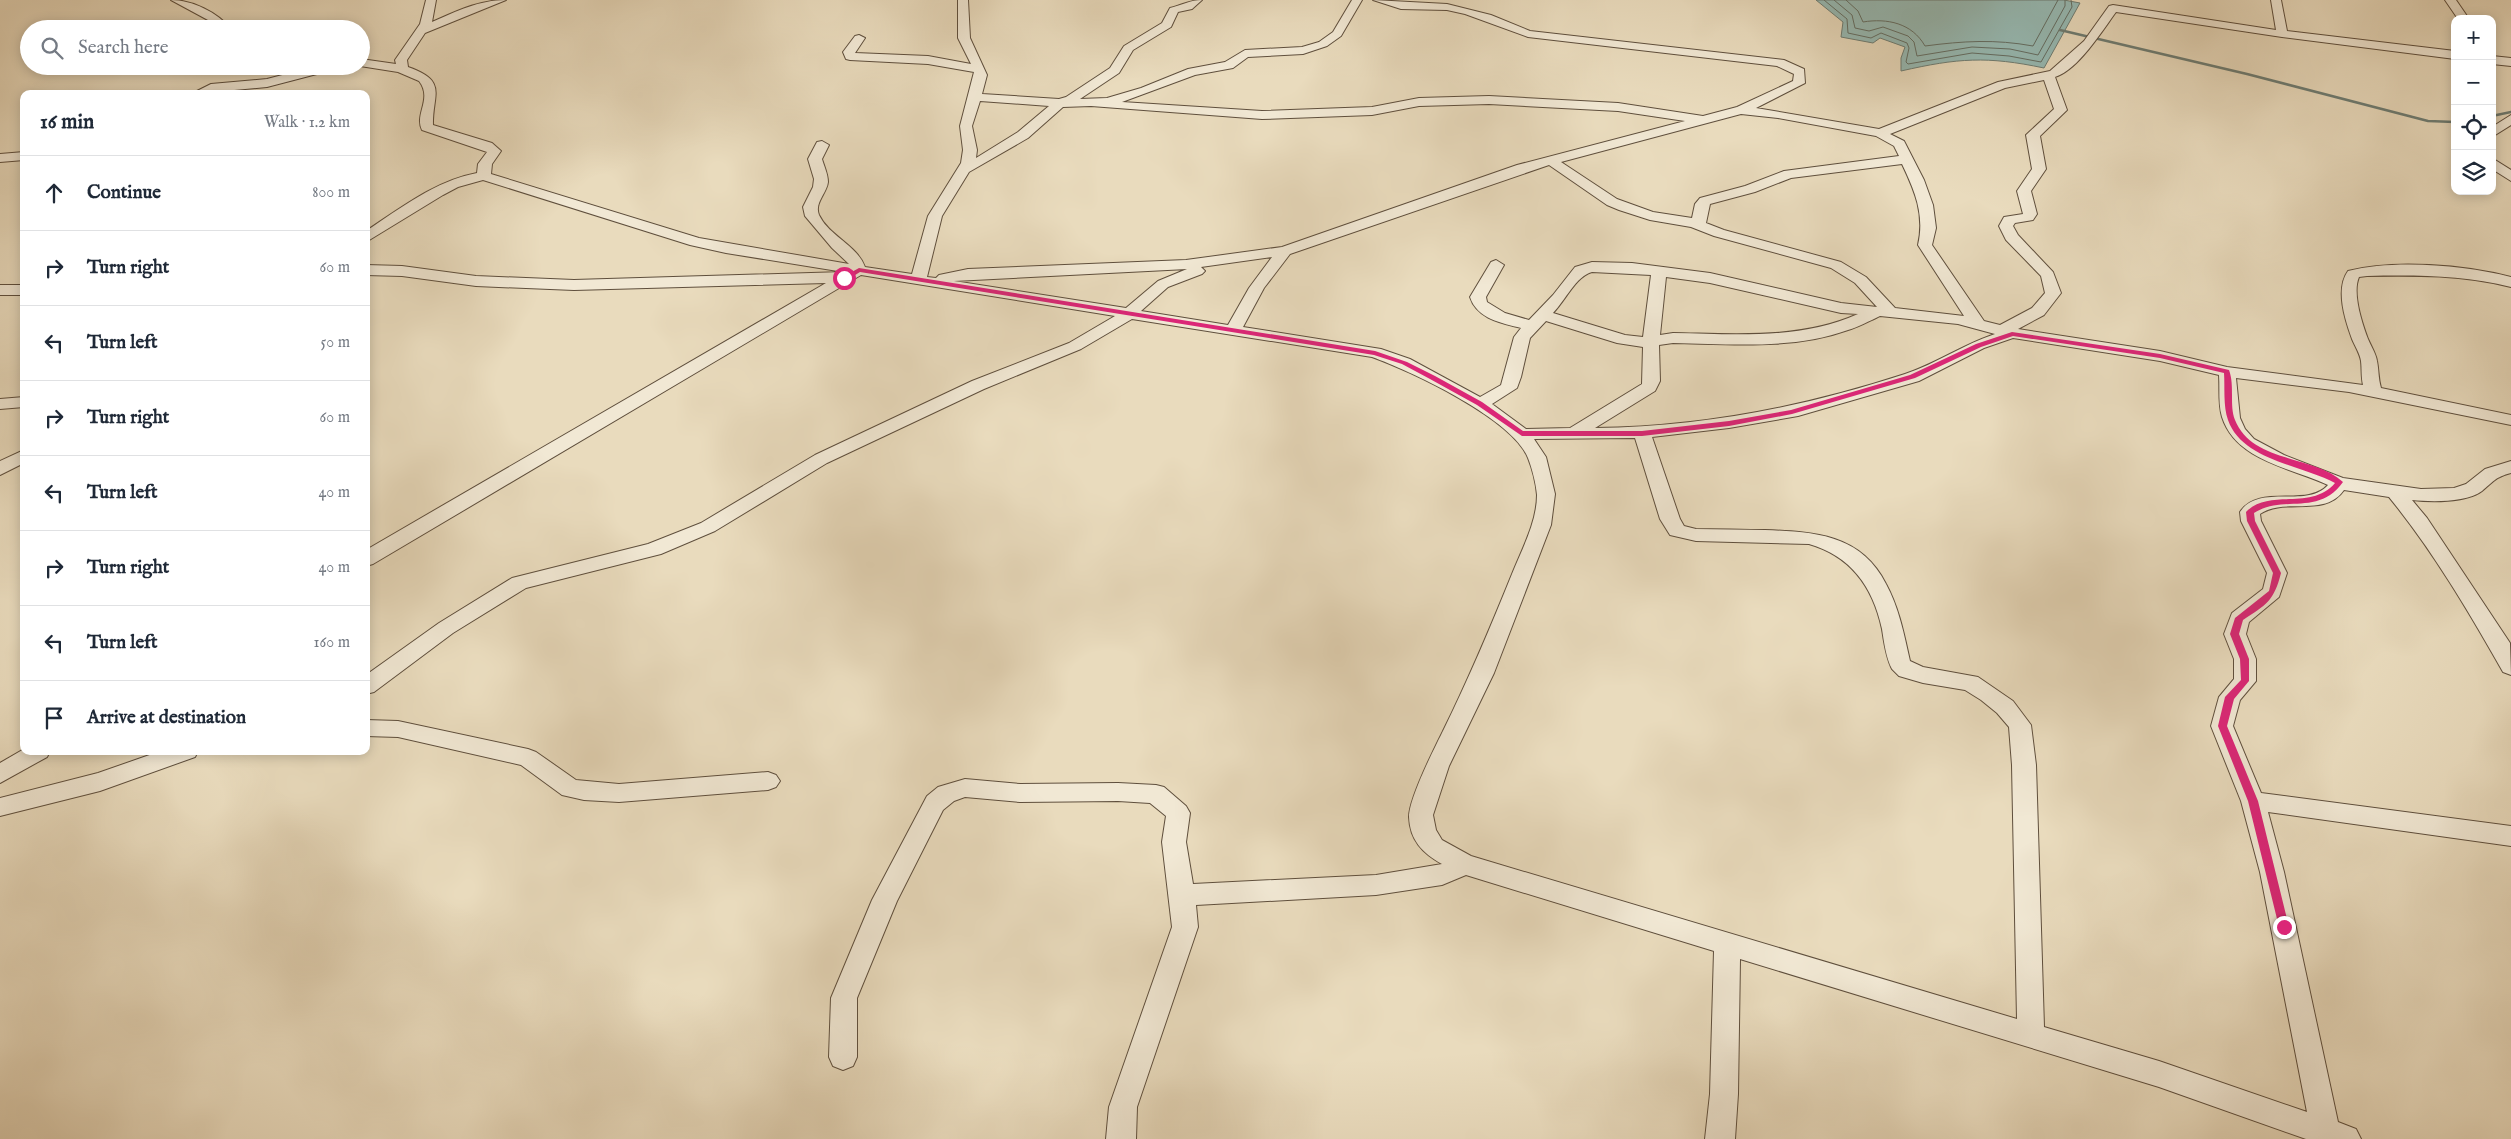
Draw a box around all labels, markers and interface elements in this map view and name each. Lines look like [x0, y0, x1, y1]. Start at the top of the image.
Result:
map controls [2451, 15, 2496, 195]
button: + [2451, 15, 2496, 60]
search box [20, 20, 370, 75]
icon: search [38, 34, 66, 62]
text: Search here [78, 36, 169, 60]
button: − [2451, 60, 2496, 105]
button: locate [2451, 105, 2496, 150]
text: 16 min [40, 109, 94, 136]
text: Walk · 1.2 km [264, 113, 350, 133]
button: layers [2451, 150, 2496, 195]
icon: ahead [40, 179, 68, 207]
text: Continue [87, 181, 161, 205]
text: 800 m [312, 183, 350, 203]
icon: right [40, 254, 68, 282]
text: Turn right [87, 256, 169, 280]
text: 60 m [320, 258, 350, 278]
route start [833, 267, 856, 290]
icon: left [40, 329, 68, 357]
text: Turn left [87, 331, 158, 355]
text: 50 m [321, 333, 350, 353]
icon: right [40, 404, 68, 432]
text: Turn right [87, 406, 169, 430]
text: 60 m [320, 408, 350, 428]
icon: left [40, 479, 68, 507]
text: Turn left [87, 481, 158, 505]
text: 40 m [318, 483, 350, 503]
icon: right [40, 554, 68, 582]
text: Turn right [87, 556, 169, 580]
text: 40 m [318, 558, 350, 578]
icon: left [40, 629, 68, 657]
text: Turn left [87, 631, 158, 655]
text: 160 m [314, 633, 350, 653]
icon: arrive [40, 704, 68, 732]
text: Arrive at destination [87, 706, 246, 730]
route end [2273, 916, 2296, 939]

